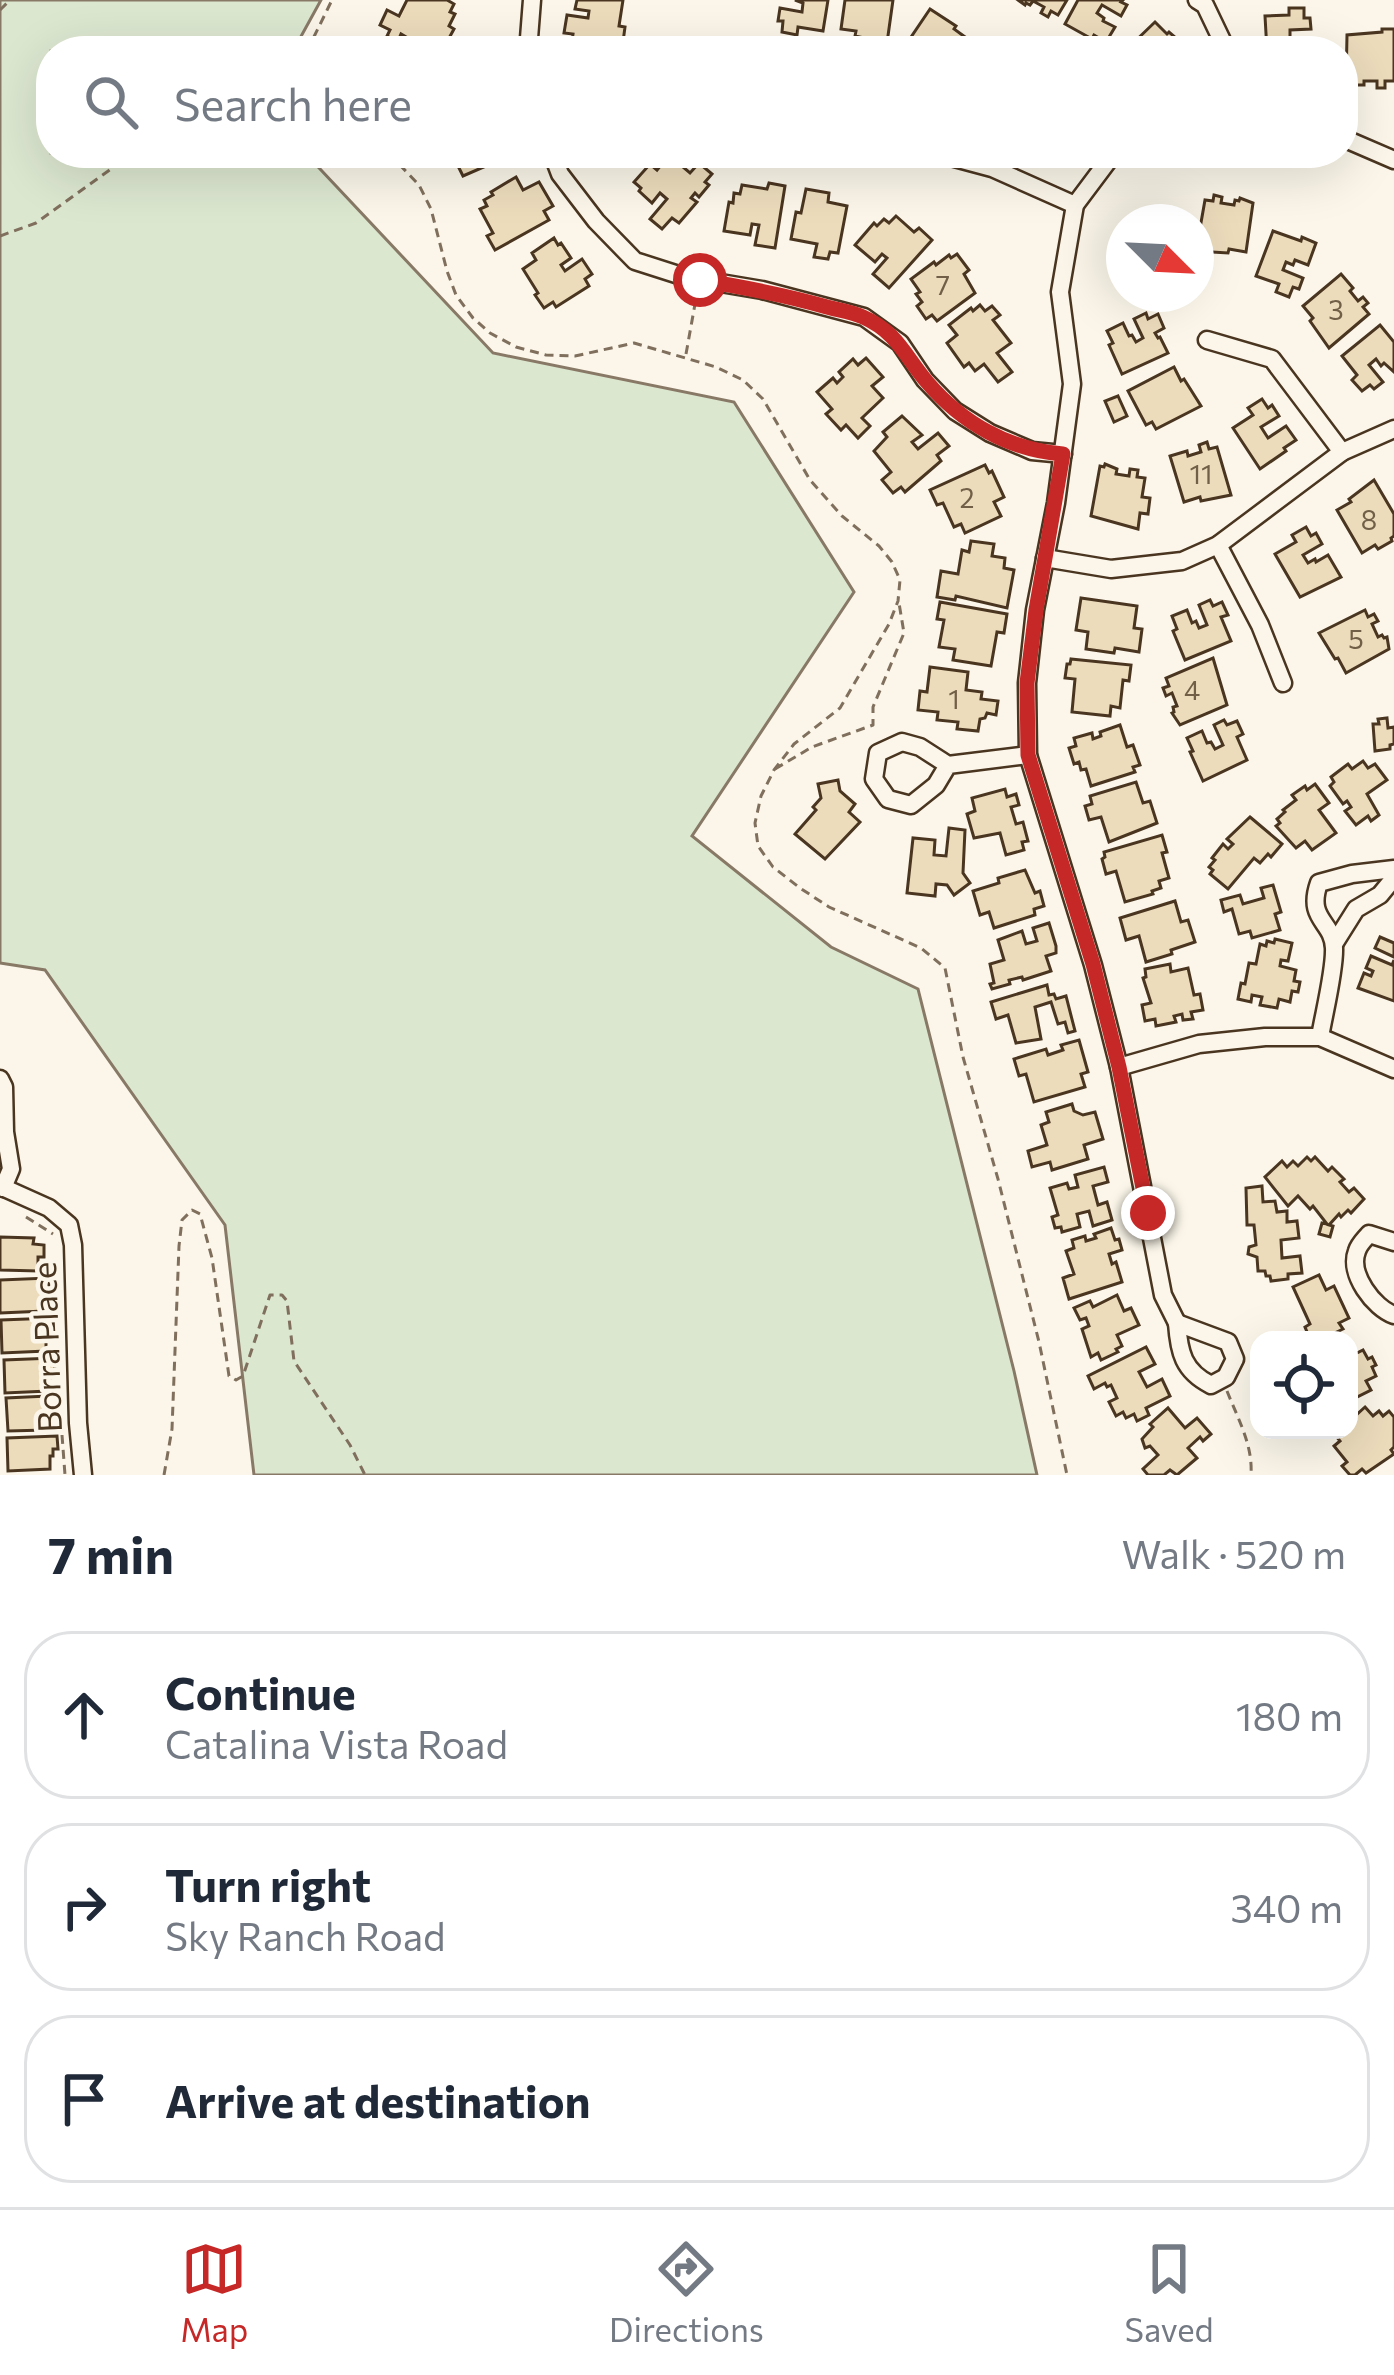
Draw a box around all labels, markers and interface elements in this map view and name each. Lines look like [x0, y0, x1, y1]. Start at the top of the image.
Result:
search box [36, 36, 1358, 168]
icon: search [78, 69, 144, 135]
text: Search here [174, 75, 412, 130]
north arrow [1106, 204, 1214, 312]
route start [673, 253, 727, 307]
house number: 7 [936, 268, 950, 301]
house number: 3 [1328, 293, 1344, 326]
house number: 11 [1189, 457, 1213, 490]
house number: 2 [960, 481, 974, 514]
house number: 8 [1361, 503, 1377, 536]
house number: 5 [1348, 622, 1364, 655]
house number: 4 [1184, 673, 1200, 706]
house number: 1 [948, 682, 960, 715]
route end [1121, 1186, 1175, 1240]
street label: Borra Place [22, 1261, 69, 1433]
map controls [1250, 1331, 1358, 1439]
button: locate [1250, 1331, 1358, 1439]
text: 7 min [48, 1522, 174, 1585]
text: Walk · 520 m [1122, 1529, 1346, 1577]
text: Continue [165, 1664, 356, 1719]
icon: ahead [51, 1682, 117, 1748]
text: 180 m [1236, 1691, 1343, 1739]
text: Catalina Vista Road [165, 1719, 508, 1767]
text: Turn right [165, 1856, 371, 1911]
icon: right [51, 1874, 117, 1940]
text: 340 m [1230, 1883, 1343, 1931]
text: Sky Ranch Road [165, 1911, 446, 1959]
icon: arrive [51, 2066, 117, 2132]
text: Arrive at destination [165, 2072, 591, 2127]
tab: Map [180, 2236, 248, 2349]
tab: Directions [609, 2236, 764, 2349]
tab: Saved [1125, 2236, 1214, 2349]

